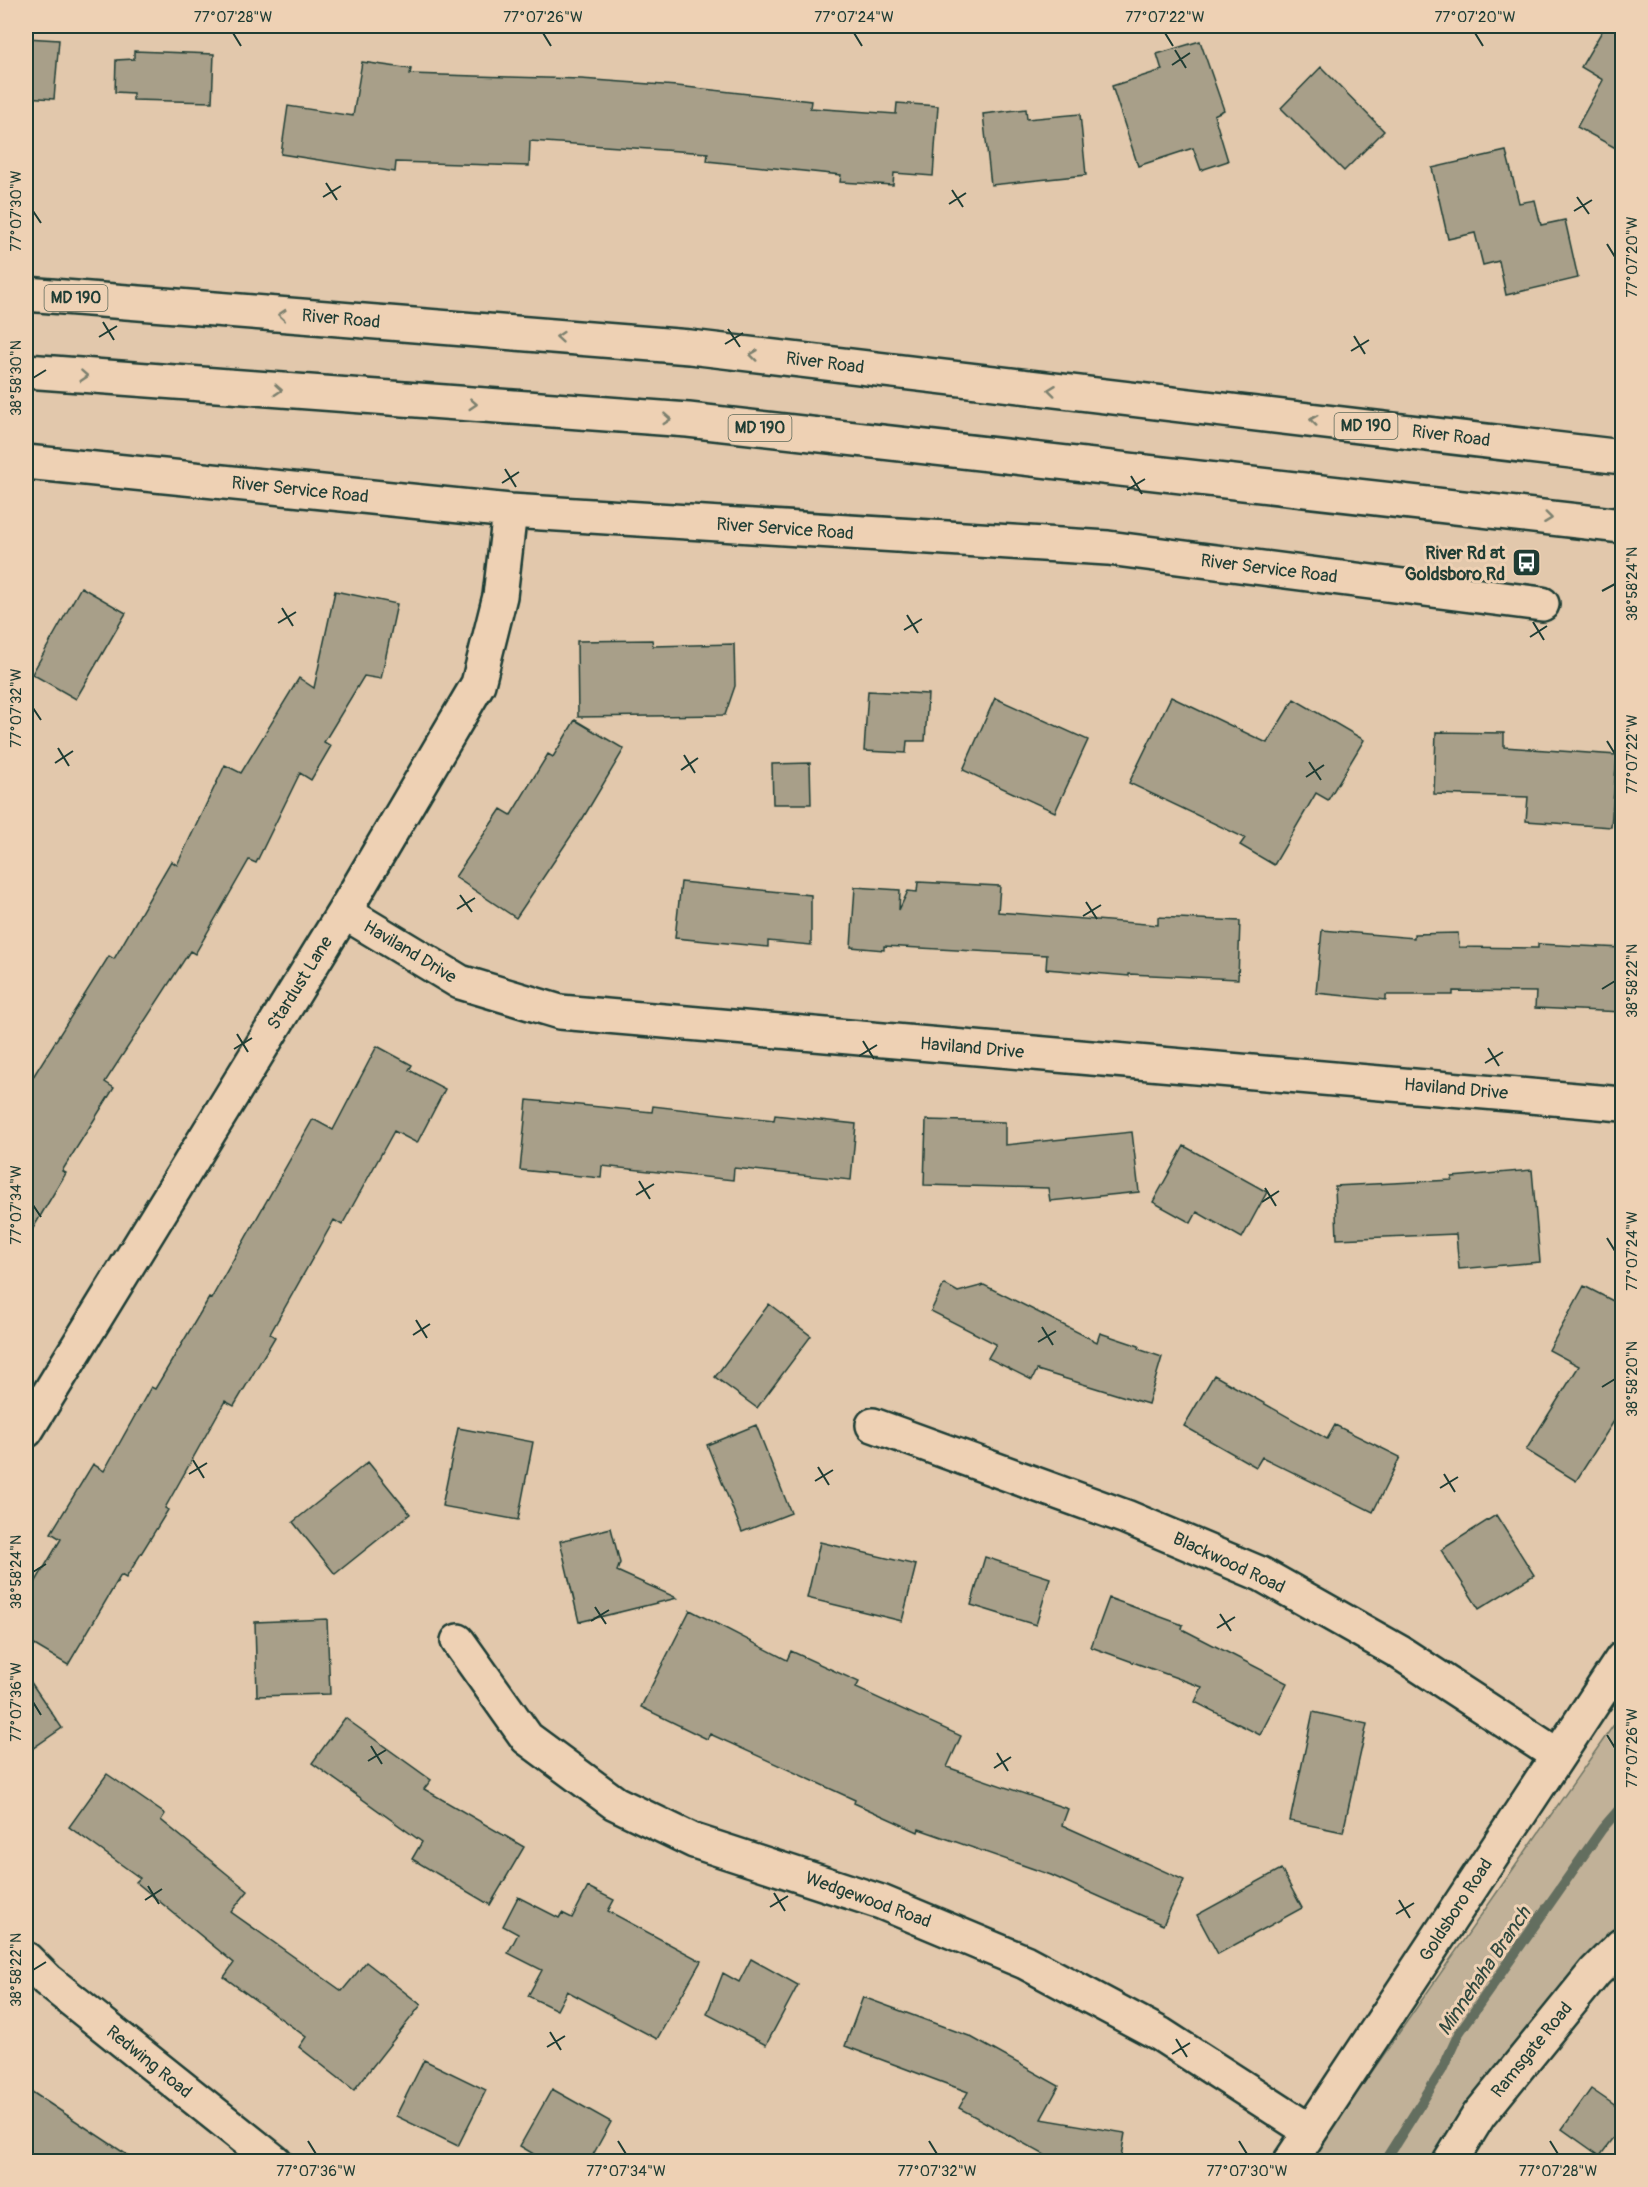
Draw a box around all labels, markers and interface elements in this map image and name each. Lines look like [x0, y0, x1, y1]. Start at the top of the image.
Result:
text: 77°07'28"W [194, 8, 272, 27]
text: 77°07'26"W [503, 8, 583, 27]
text: 77°07'24"W [814, 8, 894, 27]
text: 77°07'22"W [1125, 8, 1205, 27]
text: 77°07'20"W [1434, 8, 1516, 27]
text: 77°07'30"W [7, 170, 26, 252]
text: 77°07'20"W [1623, 216, 1642, 298]
road number: MD 190 [44, 285, 107, 311]
street label: River Road [301, 304, 381, 334]
one-way arrow [277, 309, 286, 322]
one-way arrow [555, 331, 565, 344]
text: 38°58'30"N [7, 340, 26, 416]
street label: River Road [785, 347, 865, 379]
one-way arrow [750, 349, 759, 362]
one-way arrow [79, 369, 88, 382]
one-way arrow [274, 383, 283, 396]
one-way arrow [1047, 384, 1057, 397]
one-way arrow [468, 398, 477, 411]
one-way arrow [663, 412, 672, 425]
road number: MD 190 [1334, 413, 1398, 439]
road number: MD 190 [728, 415, 792, 441]
one-way arrow [1310, 415, 1319, 427]
street label: River Road [1411, 420, 1491, 452]
street label: River Service Road [230, 471, 370, 509]
one-way arrow [1544, 511, 1553, 524]
street label: River Service Road [715, 513, 855, 545]
place label: River Rd at Goldsboro Rd [1405, 542, 1506, 586]
bus stop icon: River Rd at Goldsboro Rd [1510, 547, 1542, 579]
text: 38°58'24"N [1623, 547, 1642, 621]
street label: River Service Road [1199, 549, 1339, 589]
text: 77°07'32"W [7, 668, 26, 748]
text: 77°07'22"W [1623, 714, 1642, 794]
street label: Haviland Drive [359, 915, 461, 989]
street label: Stardust Lane [262, 932, 338, 1034]
text: 38°58'22"N [1623, 944, 1642, 1018]
street label: Haviland Drive [919, 1032, 1025, 1064]
street label: Haviland Drive [1403, 1073, 1509, 1105]
text: 77°07'34"W [7, 1165, 26, 1245]
text: 77°07'24"W [1623, 1211, 1642, 1291]
text: 38°58'20"N [1623, 1341, 1642, 1417]
street label: Blackwood Road [1169, 1527, 1289, 1599]
text: 38°58'24"N [7, 1535, 26, 1609]
text: 77°07'36"W [7, 1662, 26, 1742]
text: 77°07'26"W [1623, 1708, 1642, 1788]
street label: Goldsboro Road [1414, 1854, 1498, 1966]
street label: Wedgewood Road [802, 1867, 934, 1933]
water label: Minnehaha Branch [1432, 1900, 1537, 2040]
text: 38°58'22"N [7, 1933, 26, 2007]
street label: Ramsgate Road [1486, 1997, 1578, 2103]
street label: Redwing Road [101, 2020, 197, 2104]
text: 77°07'36"W [276, 2162, 356, 2181]
text: 77°07'34"W [586, 2162, 666, 2181]
text: 77°07'32"W [897, 2162, 977, 2181]
text: 77°07'30"W [1206, 2162, 1288, 2181]
text: 77°07'28"W [1519, 2162, 1597, 2181]

